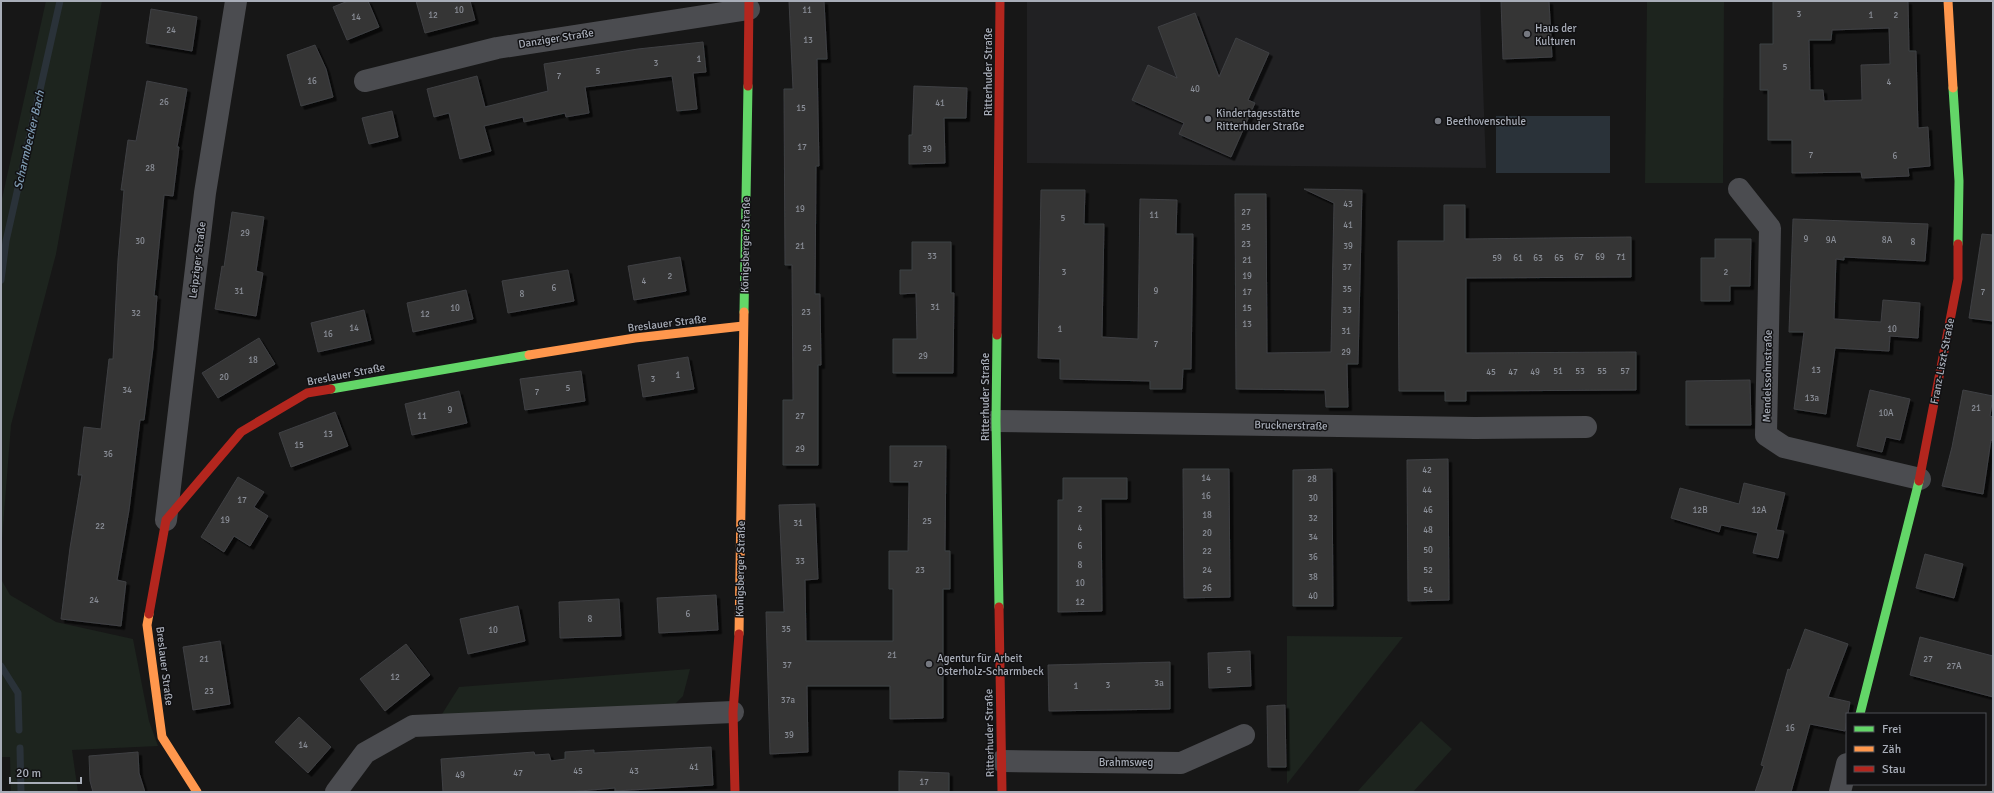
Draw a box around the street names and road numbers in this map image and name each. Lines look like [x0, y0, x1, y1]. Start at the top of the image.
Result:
street label: Danziger Straße [517, 26, 595, 51]
street label: Ritterhuder Straße [982, 28, 995, 116]
street label: Königsberger Straße [738, 197, 753, 293]
street label: Leipziger Straße [186, 221, 209, 299]
street label: Breslauer Straße [627, 312, 707, 335]
street label: Franz-Liszt-Straße [1928, 317, 1957, 405]
street label: Mendelssohnstraße [1760, 329, 1775, 423]
street label: Ritterhuder Straße [979, 353, 992, 441]
street label: Breslauer Straße [306, 361, 386, 388]
street label: Brucknerstraße [1254, 418, 1328, 433]
street label: Königsberger Straße [733, 521, 748, 617]
street label: Breslauer Straße [153, 626, 176, 706]
street label: Ritterhuder Straße [982, 689, 997, 777]
street label: Brahmsweg [1099, 756, 1154, 769]

